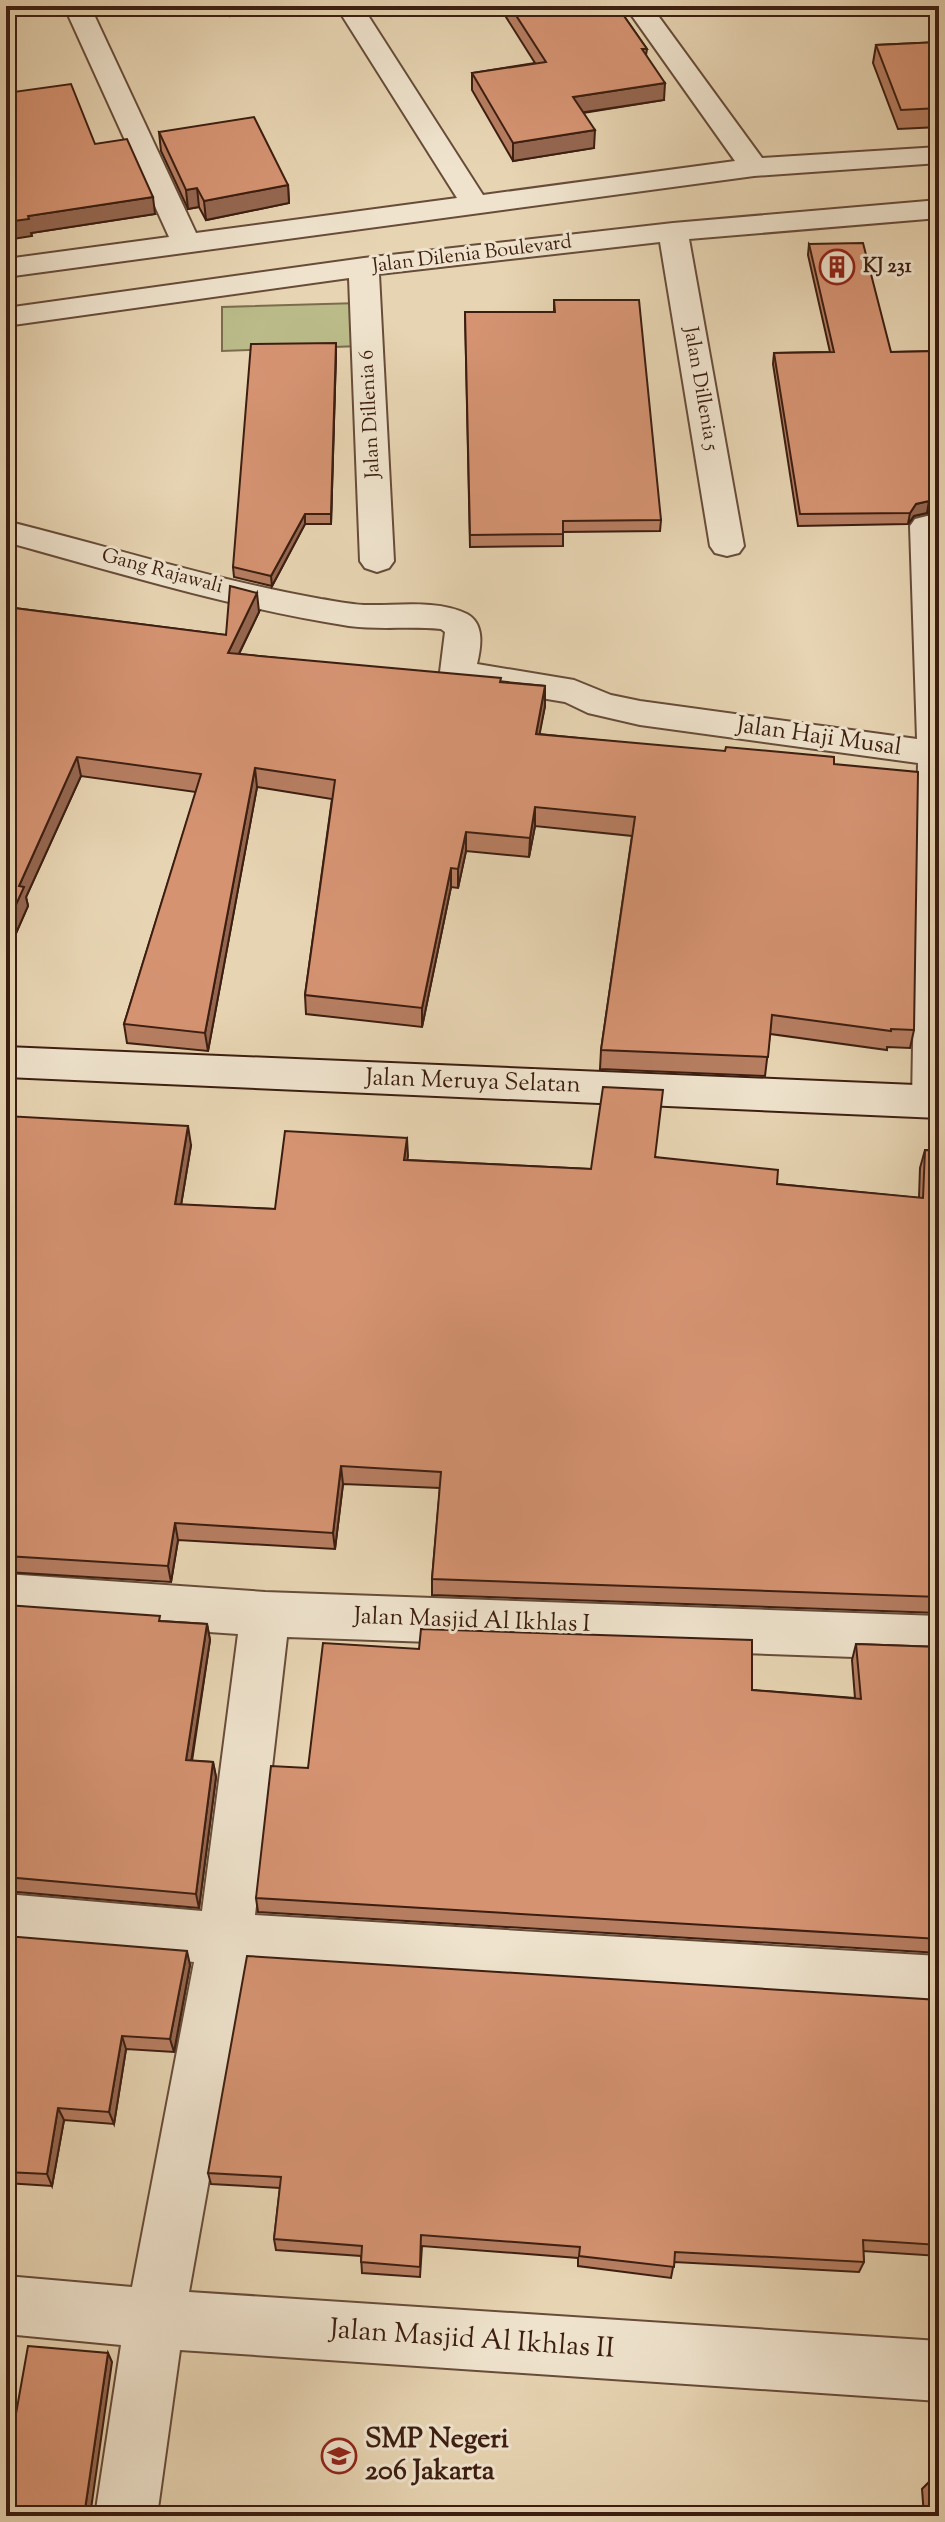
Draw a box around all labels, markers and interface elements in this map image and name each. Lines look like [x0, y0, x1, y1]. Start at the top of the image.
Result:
street label: Jalan Dilenia Boulevard [370, 228, 573, 282]
building icon: KJ 231 [818, 248, 856, 286]
place label: KJ 231 [863, 253, 912, 282]
street label: Jalan Dillenia 5 [675, 324, 725, 453]
street label: Jalan Dillenia 6 [353, 349, 389, 480]
street label: Gang Rajawali [98, 542, 226, 602]
street label: Jalan Haji Musal [732, 708, 904, 765]
street label: Jalan Meruya Selatan [363, 1061, 581, 1103]
street label: Jalan Masjid Al Ikhlas I [351, 1600, 591, 1642]
street label: Jalan Masjid Al Ikhlas II [326, 2310, 616, 2370]
place label: SMP Negeri 206 Jakarta [365, 2420, 509, 2492]
school or university icon: SMP Negeri 206 Jakarta [320, 2437, 358, 2475]

